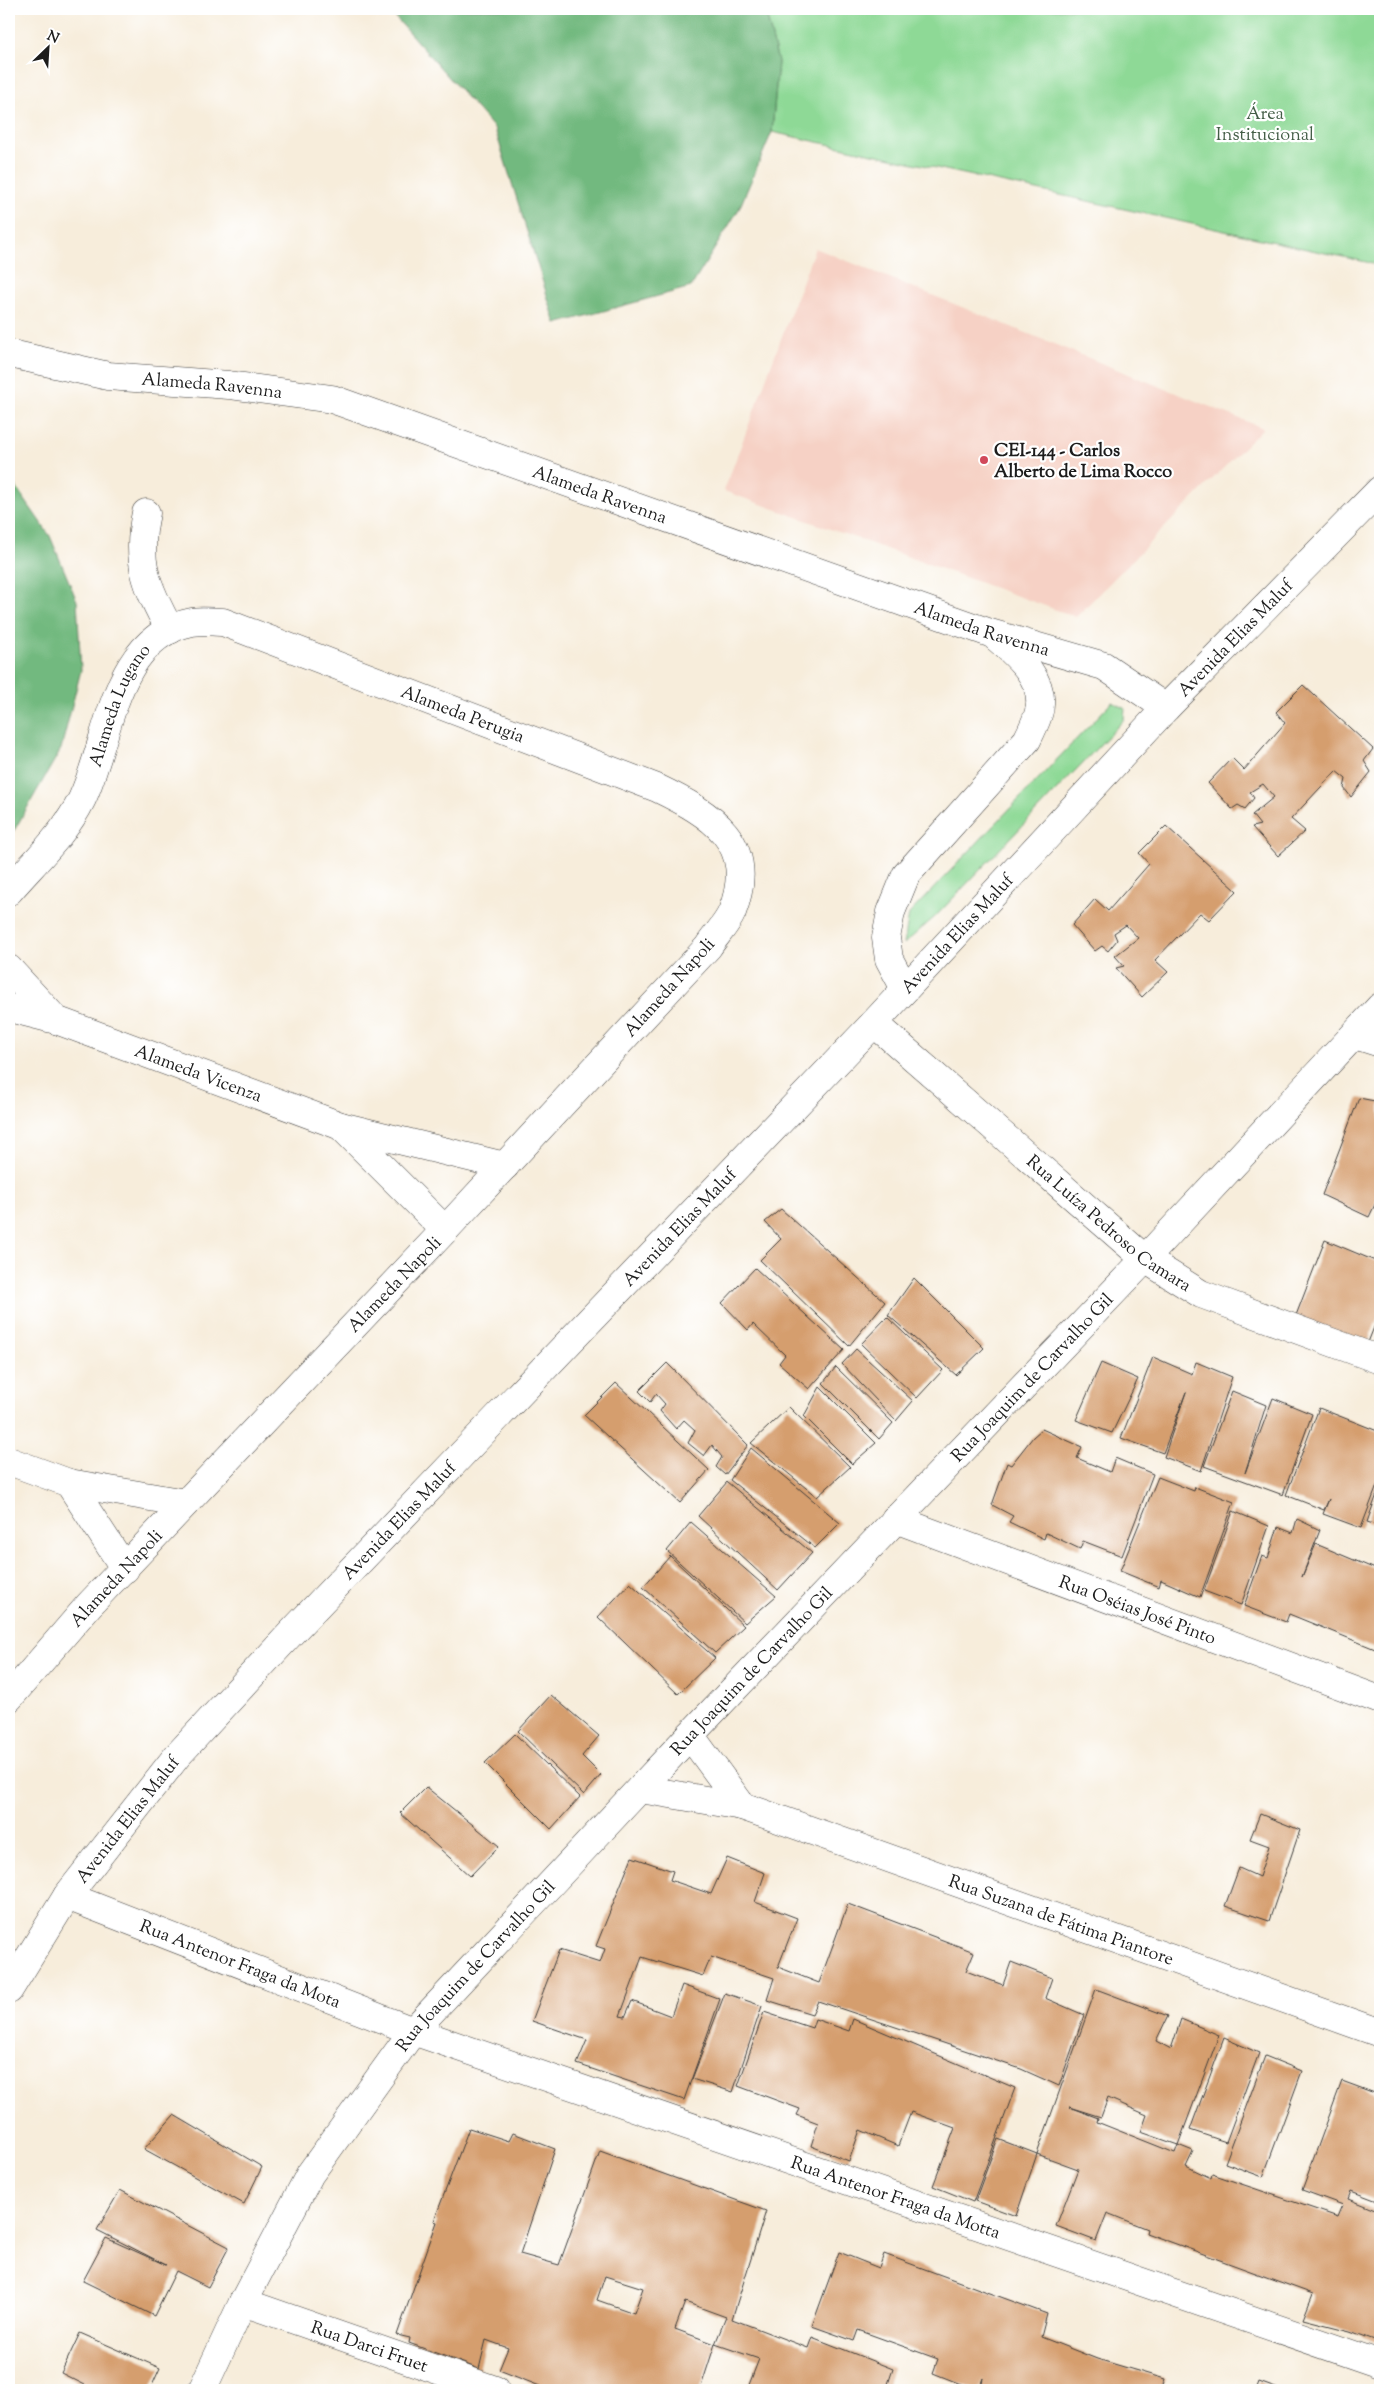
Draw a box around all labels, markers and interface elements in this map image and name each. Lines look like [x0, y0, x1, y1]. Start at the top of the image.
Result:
north arrow [22, 22, 72, 72]
text: N [43, 27, 62, 49]
park label: Área Institucional [1216, 102, 1314, 149]
street label: Alameda Ravenna [141, 368, 284, 407]
place label: CEI-144 - Carlos Alberto de Lima Rocco [994, 439, 1172, 486]
marker: CEI-144 - Carlos Alberto de Lima Rocco [978, 454, 990, 466]
street label: Alameda Ravenna [528, 460, 670, 532]
street label: Avenida Elias Maluf [1173, 574, 1301, 704]
street label: Alameda Ravenna [910, 596, 1052, 665]
street label: Alameda Lugano [84, 639, 158, 771]
street label: Alameda Perugia [396, 680, 528, 751]
street label: Avenida Elias Maluf [896, 868, 1021, 1001]
street label: Alameda Napoli [619, 933, 722, 1044]
street label: Alameda Vicenza [130, 1039, 265, 1110]
street label: Rua Luíza Pedroso Camara [1019, 1150, 1195, 1300]
street label: Avenida Elias Maluf [618, 1162, 744, 1293]
street label: Alameda Napoli [342, 1231, 448, 1340]
street label: Rua Joaquim de Carvalho Gil [946, 1288, 1121, 1469]
street label: Avenida Elias Maluf [337, 1456, 464, 1587]
street label: Alameda Napoli [65, 1525, 170, 1634]
street label: Rua Oséias José Pinto [1055, 1570, 1219, 1653]
street label: Rua Joaquim de Carvalho Gil [666, 1582, 840, 1763]
street label: Avenida Elias Maluf [71, 1751, 188, 1890]
street label: Rua Suzana de Fátima Piantore [945, 1869, 1177, 1974]
street label: Rua Joaquim de Carvalho Gil [391, 1875, 563, 2058]
street label: Rua Antenor Fraga da Mota [135, 1915, 344, 2016]
street label: Rua Antenor Fraga da Motta [787, 2151, 1003, 2247]
street label: Rua Darci Fruet [307, 2316, 431, 2381]

